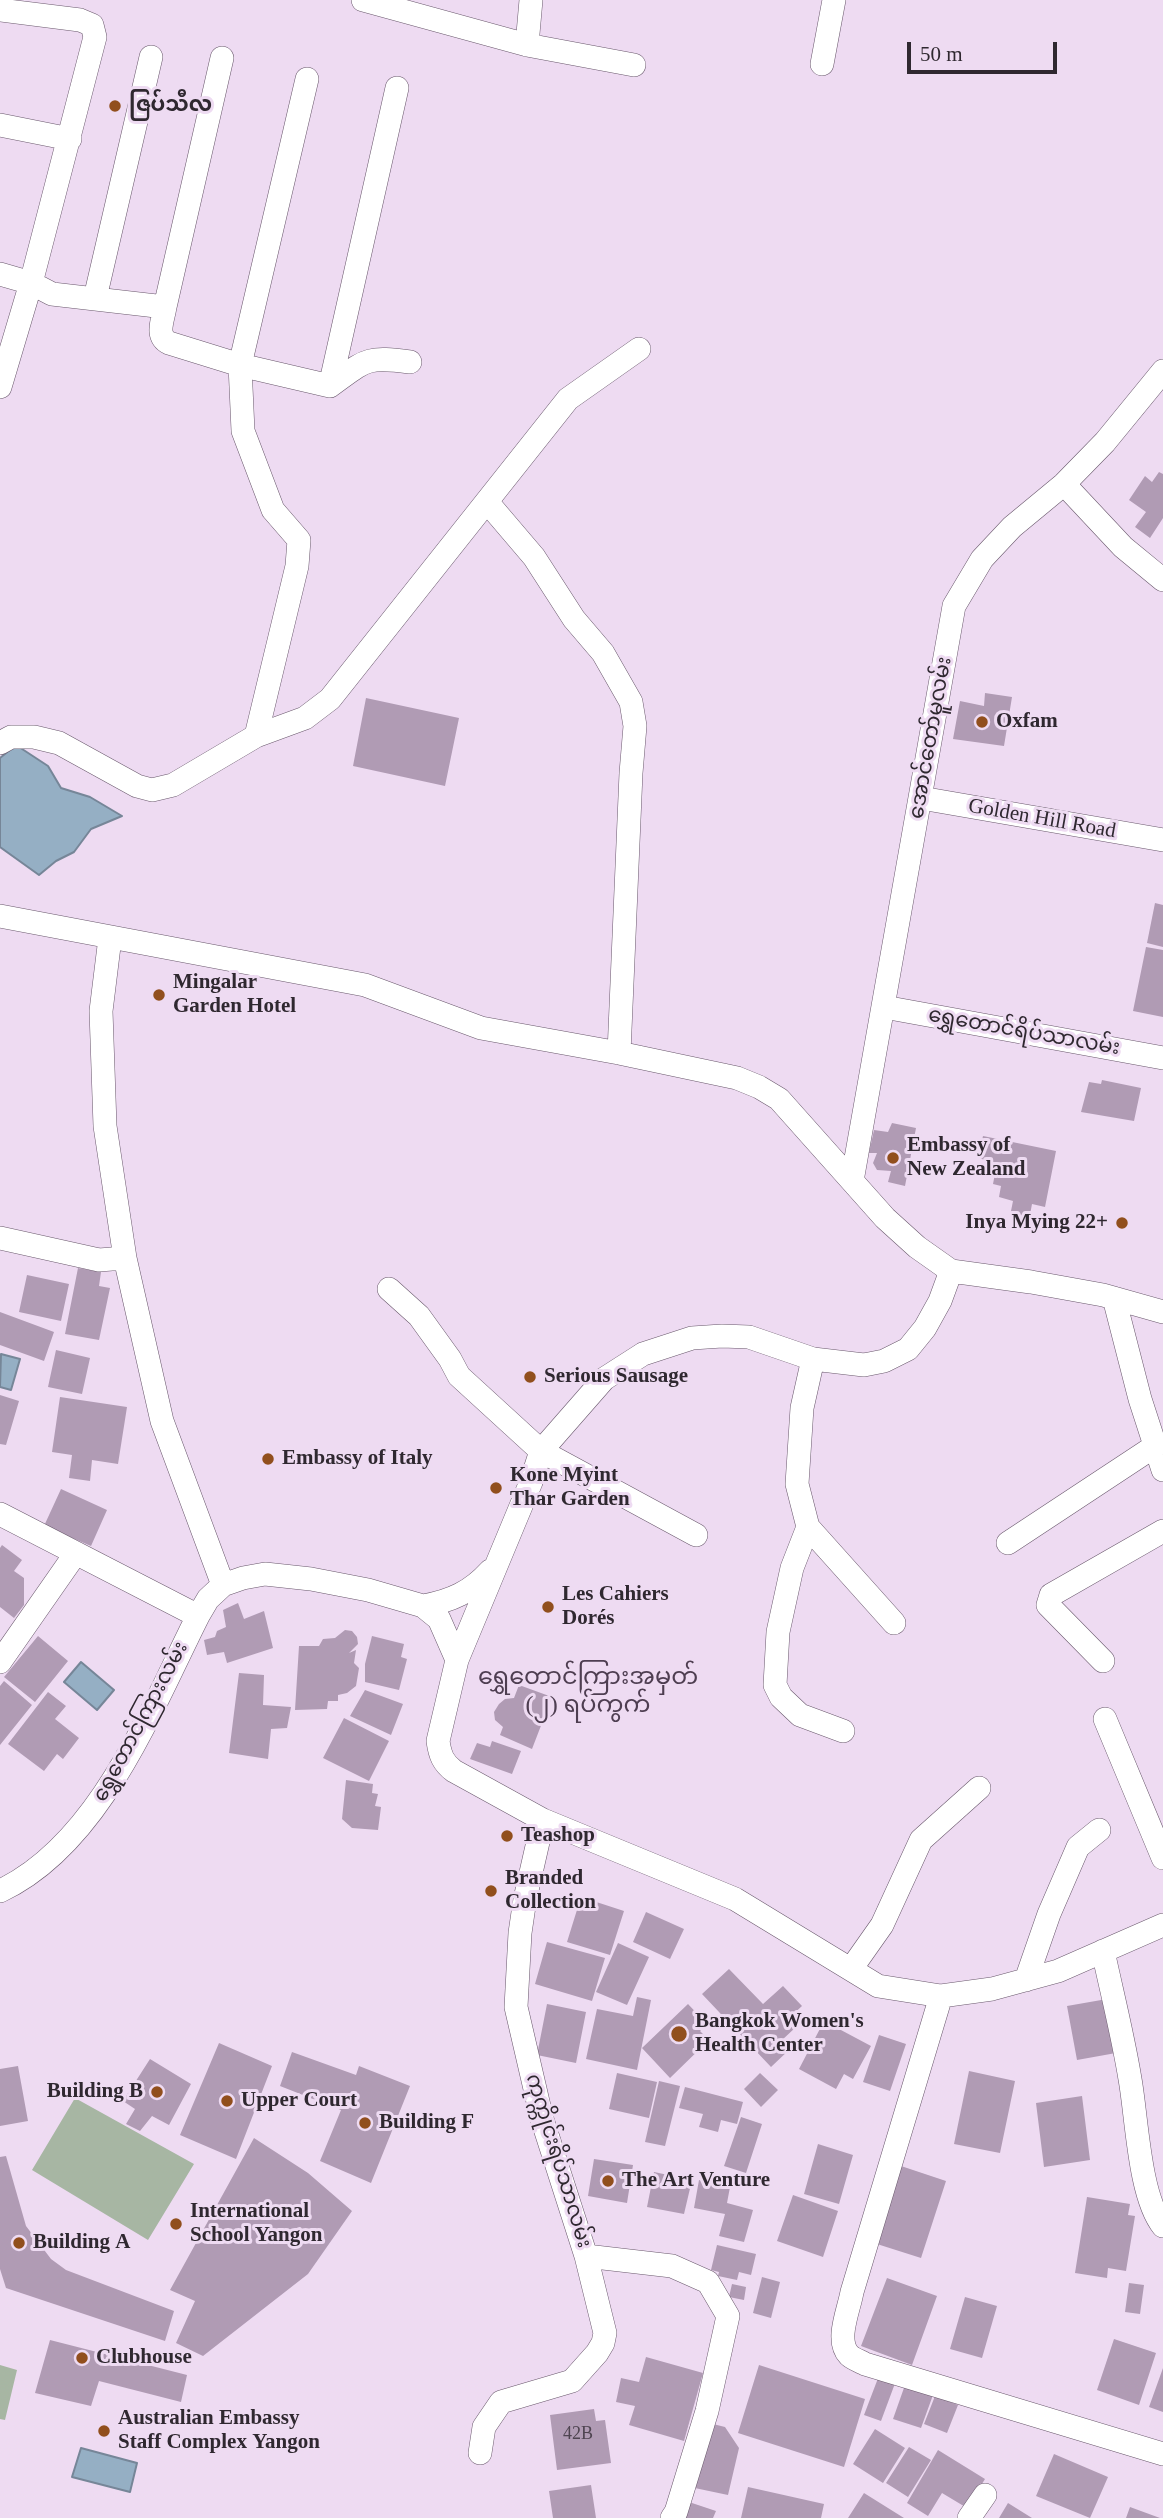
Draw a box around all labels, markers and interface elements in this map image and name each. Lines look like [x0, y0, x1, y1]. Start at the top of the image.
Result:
scale bar [911, 28, 1062, 72]
text: 50 m [920, 42, 963, 66]
place label: ဇြပ်သီလ [129, 93, 212, 119]
marker: ဇြပ်သီလ [107, 98, 123, 114]
street label: အောင်တော်မူလမ်း [904, 655, 958, 821]
place label: Oxfam [996, 709, 1058, 735]
marker: Oxfam [974, 714, 990, 730]
street label: Golden Hill Road [966, 794, 1118, 844]
place label: Mingalar Garden Hotel [173, 970, 296, 1020]
marker: Mingalar Garden Hotel [151, 987, 167, 1003]
street label: ရွှေတောင်ရိပ်သာလမ်း [926, 1003, 1122, 1061]
place label: Embassy of New Zealand [907, 1133, 1025, 1183]
marker: Embassy of New Zealand [885, 1150, 901, 1166]
place label: Inya Mying 22+ [965, 1210, 1108, 1236]
marker: Inya Mying 22+ [1114, 1215, 1130, 1231]
place label: Serious Sausage [544, 1364, 688, 1390]
marker: Serious Sausage [522, 1369, 538, 1385]
place label: Embassy of Italy [282, 1446, 433, 1472]
marker: Embassy of Italy [260, 1451, 276, 1467]
place label: Kone Myint Thar Garden [510, 1463, 630, 1513]
marker: Kone Myint Thar Garden [488, 1480, 504, 1496]
place label: Les Cahiers Dorés [562, 1582, 669, 1632]
marker: Les Cahiers Dorés [540, 1599, 556, 1615]
street label: ရွှေတောင်ကြားလမ်း [88, 1638, 194, 1806]
district label: ရွှေတောင်ကြားအမှတ် (၂) ရပ်ကွက် [478, 1664, 698, 1720]
place label: Teashop [521, 1823, 595, 1849]
marker: Teashop [499, 1828, 515, 1844]
place label: Branded Collection [505, 1866, 596, 1916]
marker: Branded Collection [483, 1883, 499, 1899]
place label: Bangkok Women's Health Center [695, 2009, 864, 2059]
marker: Bangkok Women's Health Center [669, 2024, 689, 2044]
street label: ကုက္ကိုင်းရိပ်သာလမ်း [520, 2071, 596, 2251]
place label: Building B [47, 2079, 143, 2105]
marker: Building B [149, 2084, 165, 2100]
place label: Upper Court [241, 2088, 357, 2114]
marker: Upper Court [219, 2093, 235, 2109]
place label: Building F [379, 2110, 474, 2136]
marker: Building F [357, 2115, 373, 2131]
place label: The Art Venture [622, 2168, 770, 2194]
marker: The Art Venture [600, 2173, 616, 2189]
place label: International School Yangon [190, 2199, 322, 2249]
marker: International School Yangon [168, 2216, 184, 2232]
place label: Building A [33, 2230, 130, 2256]
marker: Building A [11, 2235, 27, 2251]
place label: Clubhouse [96, 2345, 192, 2371]
marker: Clubhouse [74, 2350, 90, 2366]
place label: Australian Embassy Staff Complex Yangon [118, 2406, 320, 2456]
marker: Australian Embassy Staff Complex Yangon [96, 2423, 112, 2439]
house number: 42B [563, 2423, 593, 2445]

